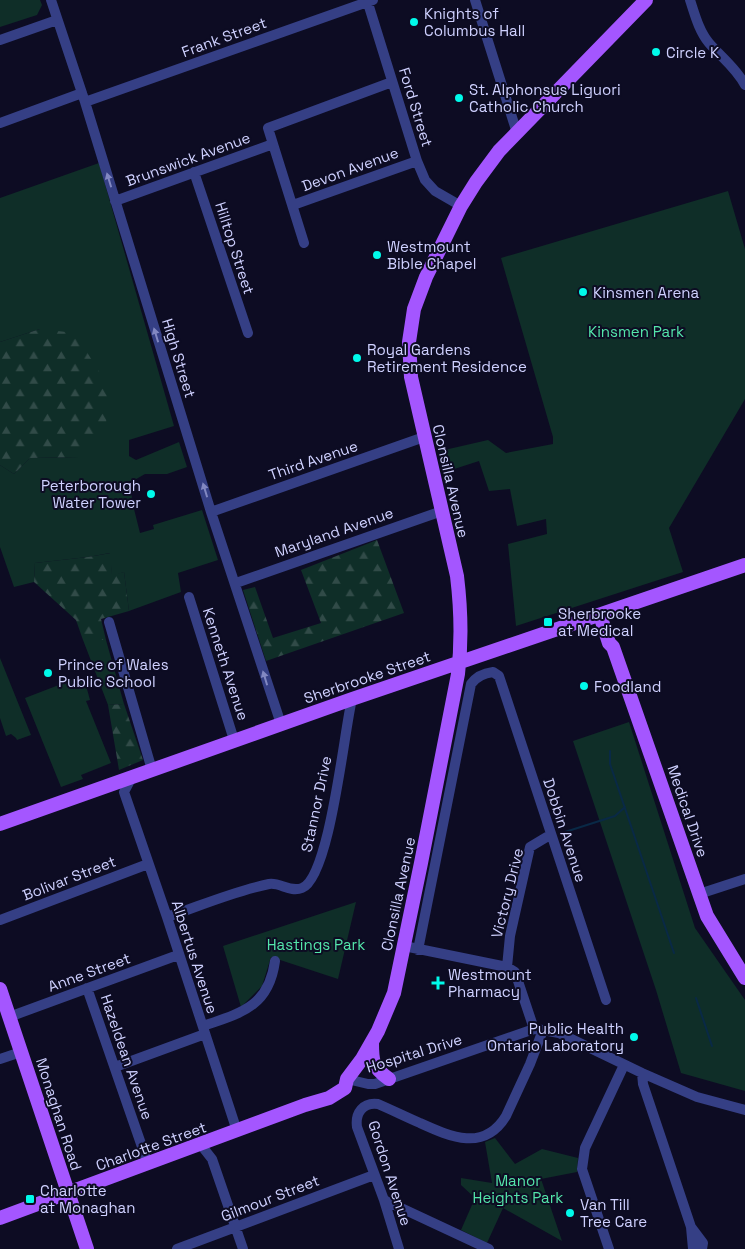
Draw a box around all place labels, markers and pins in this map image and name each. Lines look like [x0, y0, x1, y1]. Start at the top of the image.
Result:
place label: Knights of Columbus Hall [424, 4, 525, 40]
marker: Knights of Columbus Hall [408, 16, 420, 28]
place label: Circle K [666, 43, 719, 62]
marker: Circle K [650, 46, 662, 58]
place label: St. Alphonsus Liguori Catholic Church [469, 80, 621, 116]
marker: St. Alphonsus Liguori Catholic Church [453, 92, 465, 104]
place label: Westmount Bible Chapel [387, 237, 476, 273]
marker: Westmount Bible Chapel [371, 249, 383, 261]
place label: Kinsmen Arena [593, 283, 699, 302]
marker: Kinsmen Arena [577, 286, 589, 298]
place label: Royal Gardens Retirement Residence [367, 340, 527, 376]
marker: Royal Gardens Retirement Residence [351, 352, 363, 364]
place label: Peterborough Water Tower [41, 476, 141, 512]
marker: Peterborough Water Tower [145, 488, 157, 500]
place label: Sherbrooke at Medical [558, 604, 641, 640]
marker: Sherbrooke at Medical [542, 616, 554, 628]
place label: Prince of Wales Public School [58, 655, 169, 691]
marker: Prince of Wales Public School [42, 667, 54, 679]
place label: Foodland [594, 677, 661, 696]
marker: Foodland [578, 680, 590, 692]
place label: Westmount Pharmacy [448, 965, 532, 1001]
marker: Westmount Pharmacy [432, 977, 444, 989]
place label: Public Health Ontario Laboratory [487, 1019, 624, 1055]
marker: Public Health Ontario Laboratory [628, 1031, 640, 1043]
place label: Charlotte at Monaghan [40, 1181, 135, 1217]
marker: Charlotte at Monaghan [24, 1193, 36, 1205]
place label: Van Till Tree Care [580, 1195, 647, 1231]
marker: Van Till Tree Care [564, 1207, 576, 1219]

